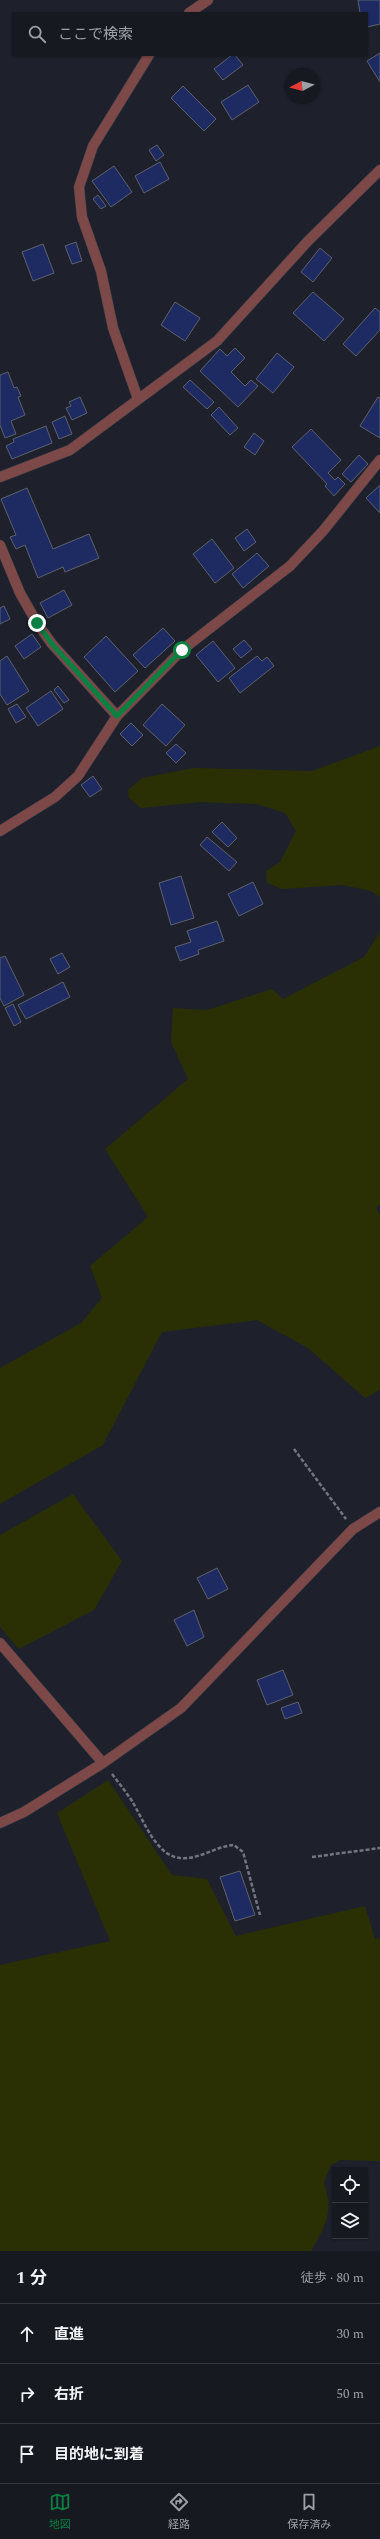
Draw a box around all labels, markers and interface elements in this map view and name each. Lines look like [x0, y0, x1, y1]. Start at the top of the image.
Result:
search box [12, 12, 368, 56]
icon: search [26, 23, 48, 45]
text: ここで検索 [58, 23, 133, 46]
north arrow [284, 68, 320, 104]
route end [28, 614, 46, 632]
route start [173, 641, 191, 659]
map controls [332, 2167, 368, 2239]
button: locate [332, 2167, 368, 2203]
button: layers [332, 2203, 368, 2239]
text: 1 分 [16, 2265, 47, 2291]
text: 徒歩 · 80 m [301, 2268, 364, 2288]
icon: ahead [16, 2323, 38, 2345]
text: 直進 [54, 2323, 84, 2346]
text: 30 m [337, 2324, 364, 2344]
icon: right [16, 2383, 38, 2405]
text: 右折 [54, 2383, 84, 2406]
text: 50 m [337, 2384, 364, 2404]
icon: arrive [16, 2443, 38, 2465]
text: 目的地に到着 [54, 2443, 144, 2466]
tab: 地図 [49, 2491, 71, 2533]
tab: 経路 [168, 2491, 190, 2533]
tab: 保存済み [287, 2491, 331, 2533]

